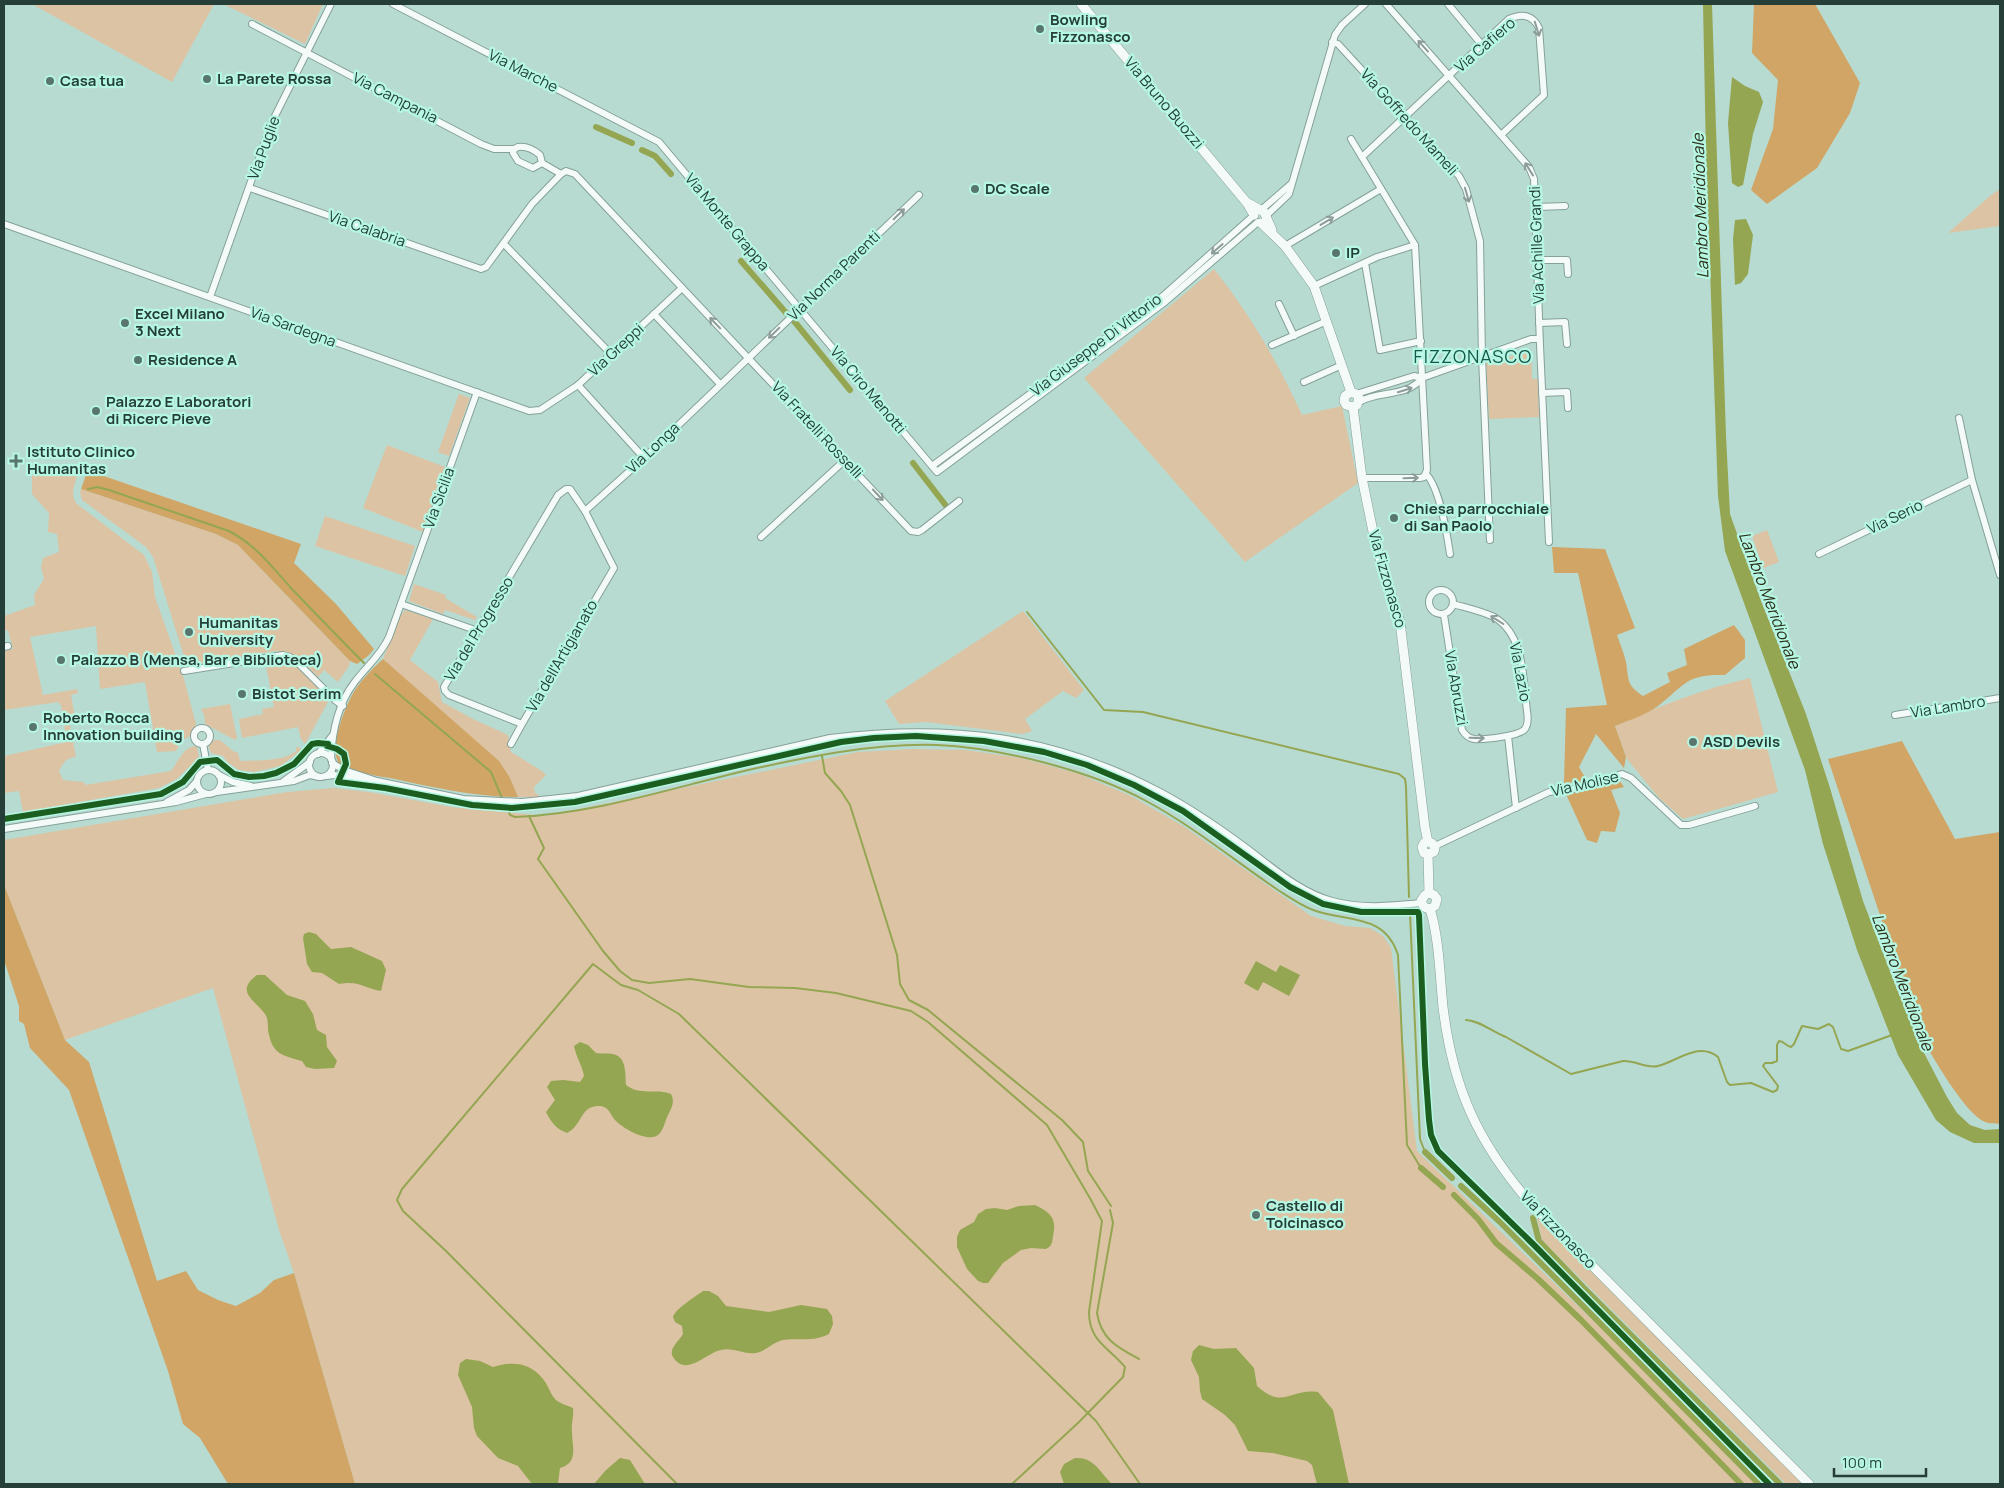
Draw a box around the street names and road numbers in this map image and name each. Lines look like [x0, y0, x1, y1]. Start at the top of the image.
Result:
street label: Via Cafiero [1450, 12, 1520, 77]
street label: Via Marche [485, 44, 562, 97]
street label: Via Bruno Buozzi [1120, 52, 1209, 153]
street label: Via Goffredo Mameli [1356, 64, 1463, 180]
street label: Via Campania [349, 67, 442, 128]
street label: Via Puglie [242, 113, 285, 183]
street label: Via Monte Grappa [680, 168, 774, 275]
street label: Via Achille Grandi [1524, 186, 1549, 304]
street label: Via Calabria [326, 205, 409, 252]
street label: Via Norma Parenti [783, 226, 885, 325]
street label: Via Giuseppe Di Vittorio [1026, 288, 1166, 401]
street label: Via Sardegna [247, 301, 339, 352]
street label: Via Greppi [583, 318, 648, 381]
street label: Via Ciro Menotti [825, 341, 911, 438]
street label: Via Fratelli Rosselli [767, 376, 868, 483]
street label: Via Longa [621, 417, 684, 478]
street label: Via Sicilia [418, 465, 459, 531]
street label: Via Serio [1863, 494, 1926, 539]
street label: Via Fizzonasco [1363, 527, 1412, 630]
street label: Via del Progresso [439, 572, 518, 685]
street label: Via dell'Artigianato [521, 596, 602, 716]
street label: Via Lazio [1504, 640, 1537, 703]
street label: Via Abruzzi [1440, 649, 1473, 727]
street label: Via Lambro [1909, 690, 1987, 723]
street label: Via Molise [1549, 766, 1621, 801]
street label: Via Fizzonasco [1516, 1186, 1601, 1273]

